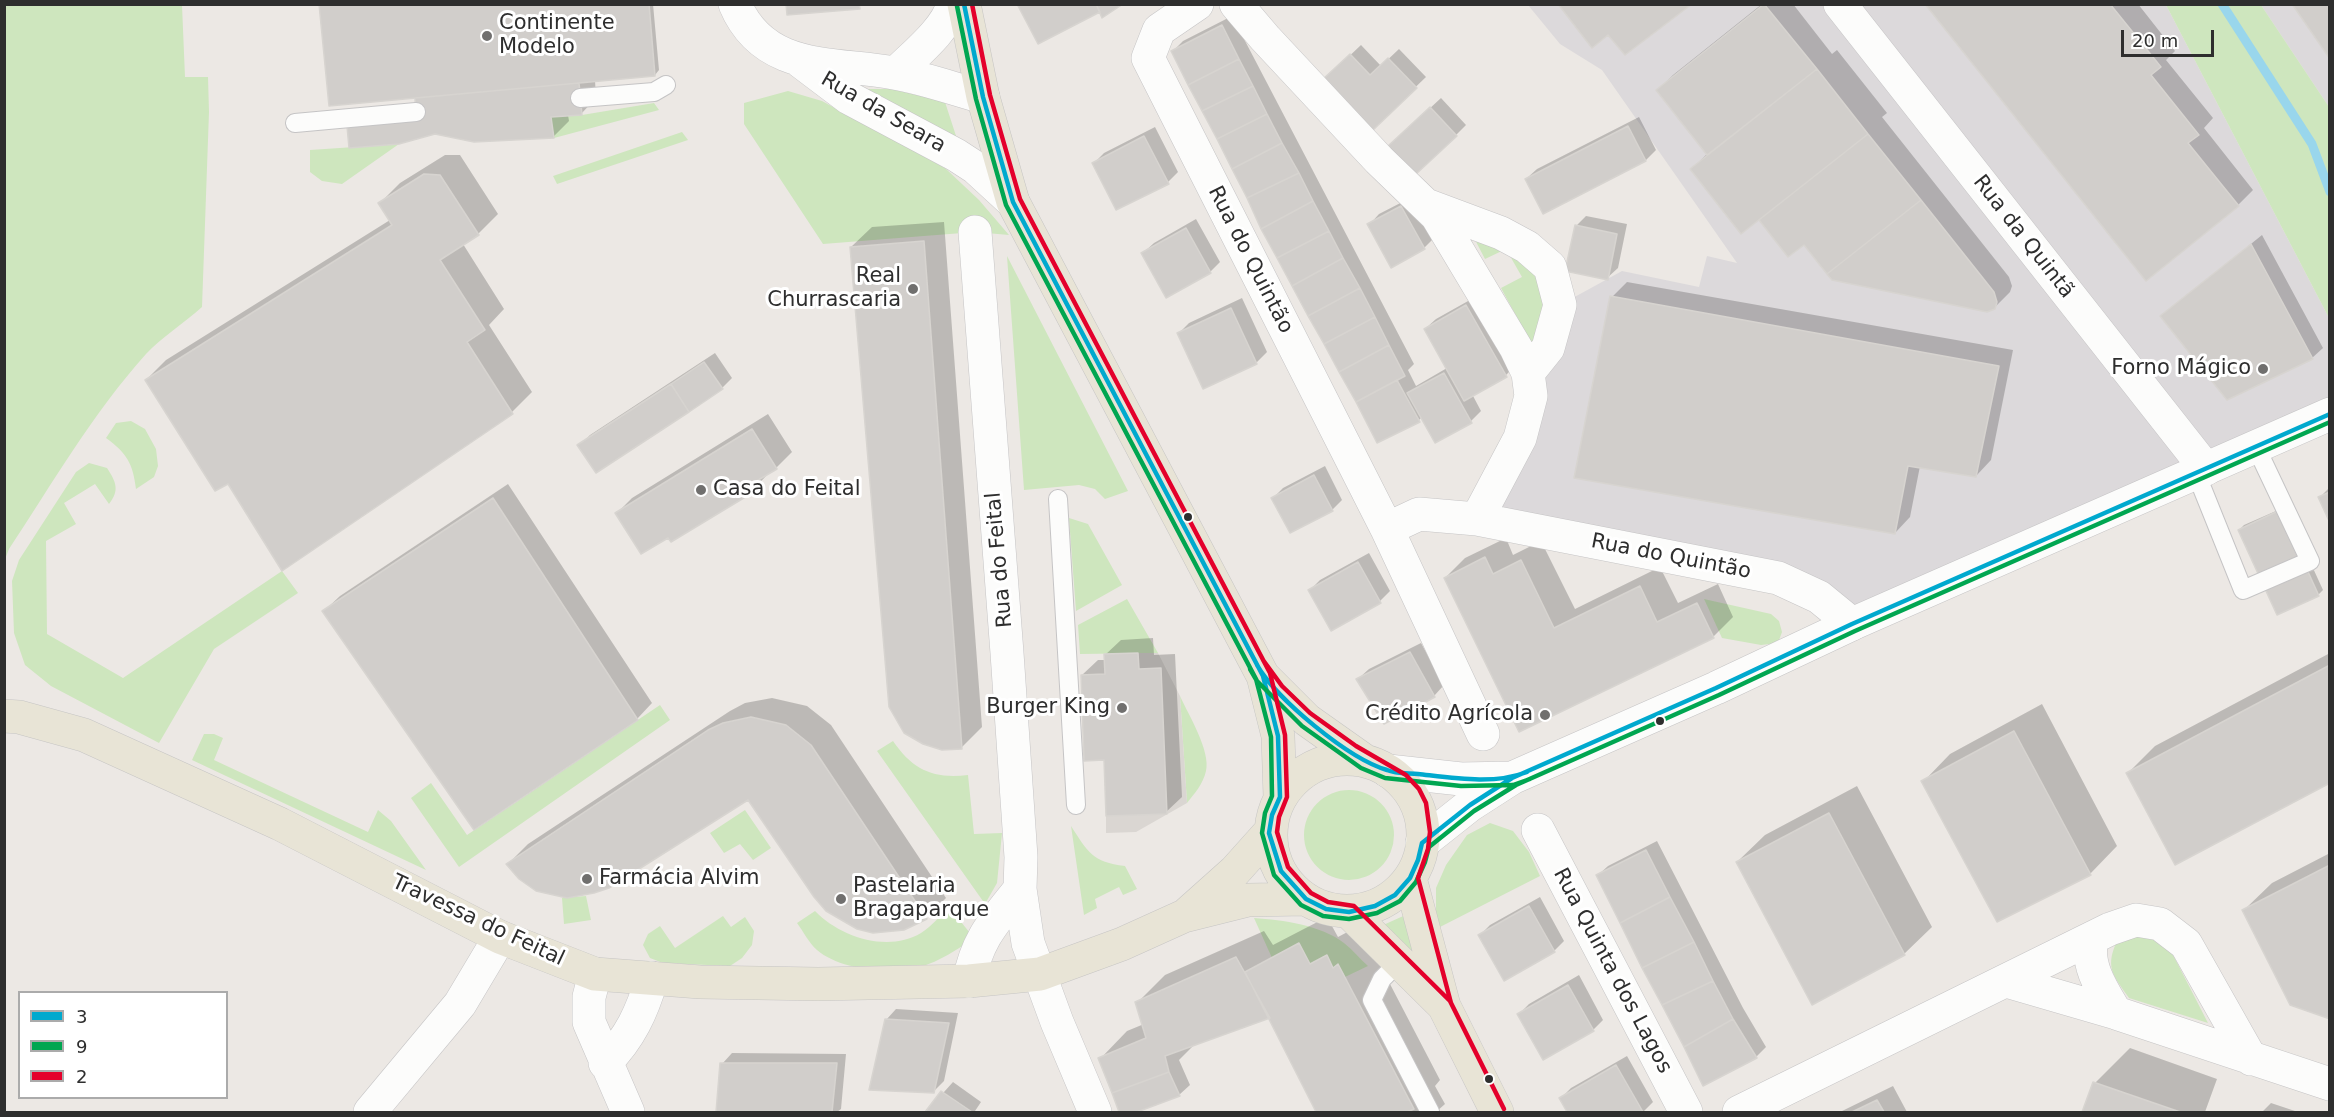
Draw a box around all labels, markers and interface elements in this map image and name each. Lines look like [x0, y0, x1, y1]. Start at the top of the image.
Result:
place label: Continente Modelo [499, 11, 615, 61]
scale bar [2124, 18, 2217, 56]
marker: Continente Modelo [480, 29, 494, 43]
text: 20 m [2132, 30, 2178, 51]
street label: Rua da Seara [816, 67, 950, 159]
street label: Rua da Quintã [1967, 170, 2079, 304]
street label: Rua do Quintão [1202, 182, 1298, 338]
place label: Real Churrascaria [767, 264, 901, 314]
marker: Real Churrascaria [906, 282, 920, 296]
place label: Forno Mágico [2111, 356, 2251, 382]
marker: Forno Mágico [2256, 362, 2270, 376]
place label: Casa do Feital [713, 477, 860, 503]
marker: Casa do Feital [694, 483, 708, 497]
street label: Rua do Feital [982, 491, 1018, 629]
unlabelled marker [1182, 511, 1194, 523]
street label: Rua do Quintão [1589, 529, 1753, 585]
place label: Burger King [986, 695, 1110, 721]
marker: Burger King [1115, 701, 1129, 715]
place label: Crédito Agrícola [1365, 702, 1533, 728]
marker: Crédito Agrícola [1538, 708, 1552, 722]
unlabelled marker [1654, 715, 1666, 727]
street label: Rua Quinta dos Lagos [1547, 864, 1677, 1078]
place label: Farmácia Alvim [599, 866, 759, 892]
street label: Travessa do Feital [388, 870, 568, 972]
marker: Farmácia Alvim [580, 872, 594, 886]
place label: Pastelaria Bragaparque [853, 874, 989, 924]
marker: Pastelaria Bragaparque [834, 892, 848, 906]
legend [18, 991, 228, 1099]
text: 3 [76, 1006, 87, 1027]
text: 9 [76, 1036, 87, 1057]
text: 2 [76, 1066, 87, 1087]
unlabelled marker [1483, 1073, 1495, 1085]

